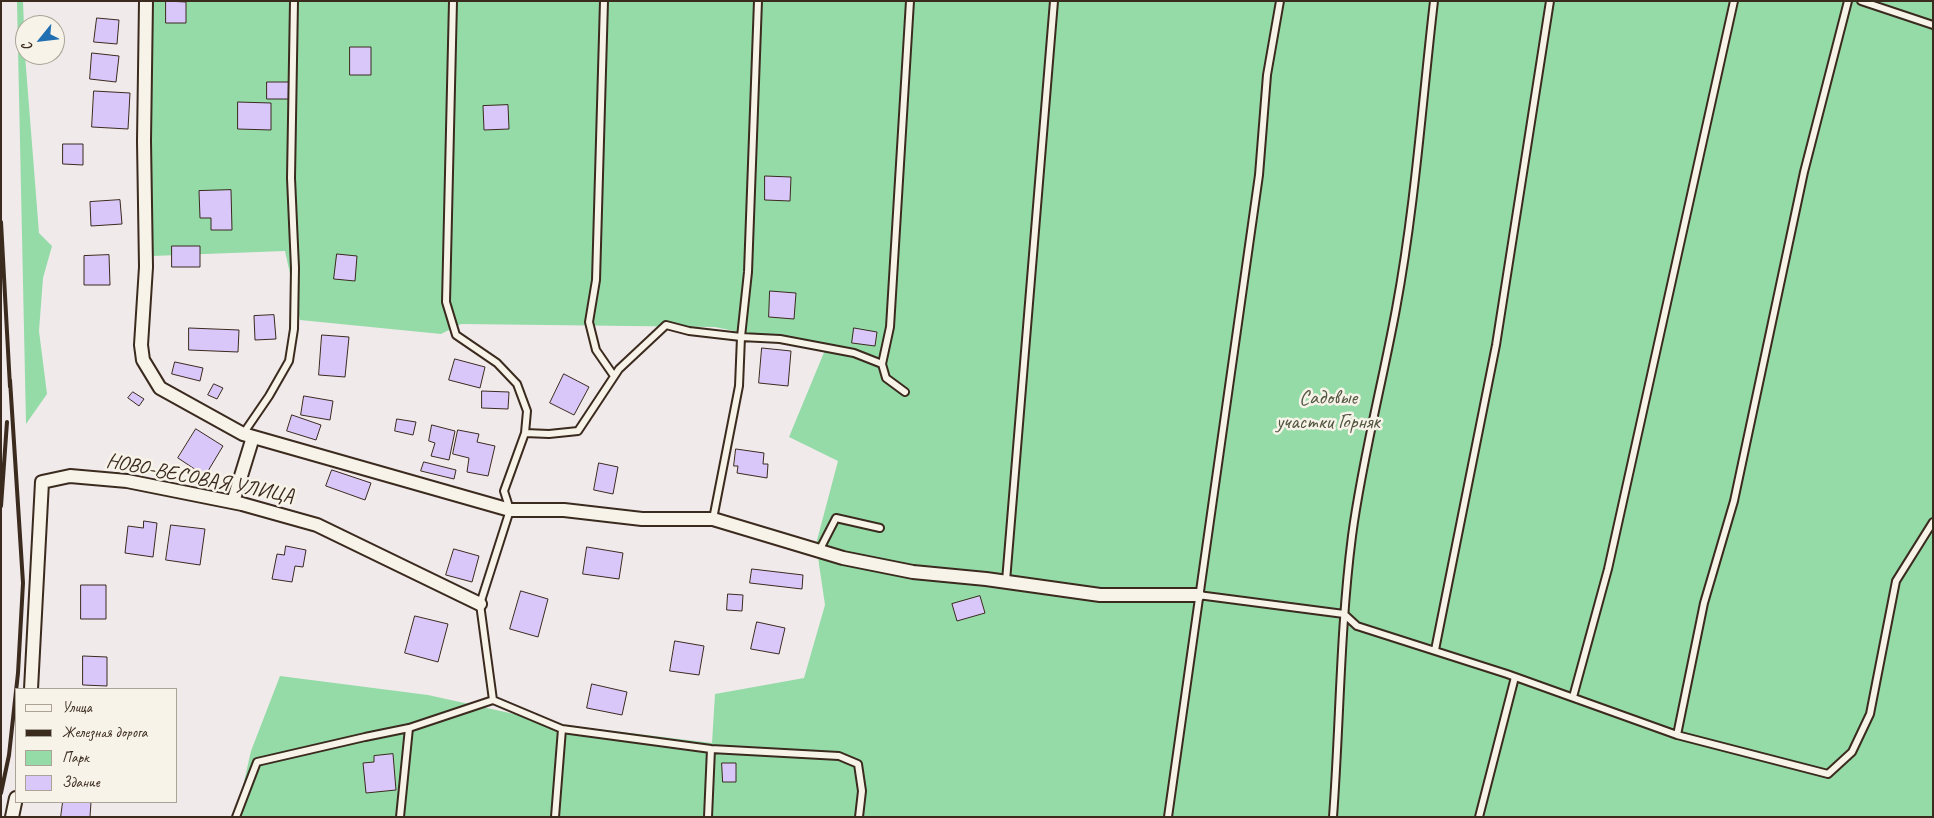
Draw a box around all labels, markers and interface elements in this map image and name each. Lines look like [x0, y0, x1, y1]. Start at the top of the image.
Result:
north arrow [15, 15, 65, 65]
text: С [18, 40, 36, 54]
park label: Садовые участки Горняк [1276, 385, 1380, 435]
street label: НОВО-ВЕСОВАЯ УЛИЦА [104, 448, 296, 510]
legend [15, 688, 178, 803]
text: Улица [62, 698, 92, 717]
text: Железная дорога [62, 723, 147, 742]
text: Парк [62, 748, 89, 767]
text: Здание [62, 773, 100, 792]

